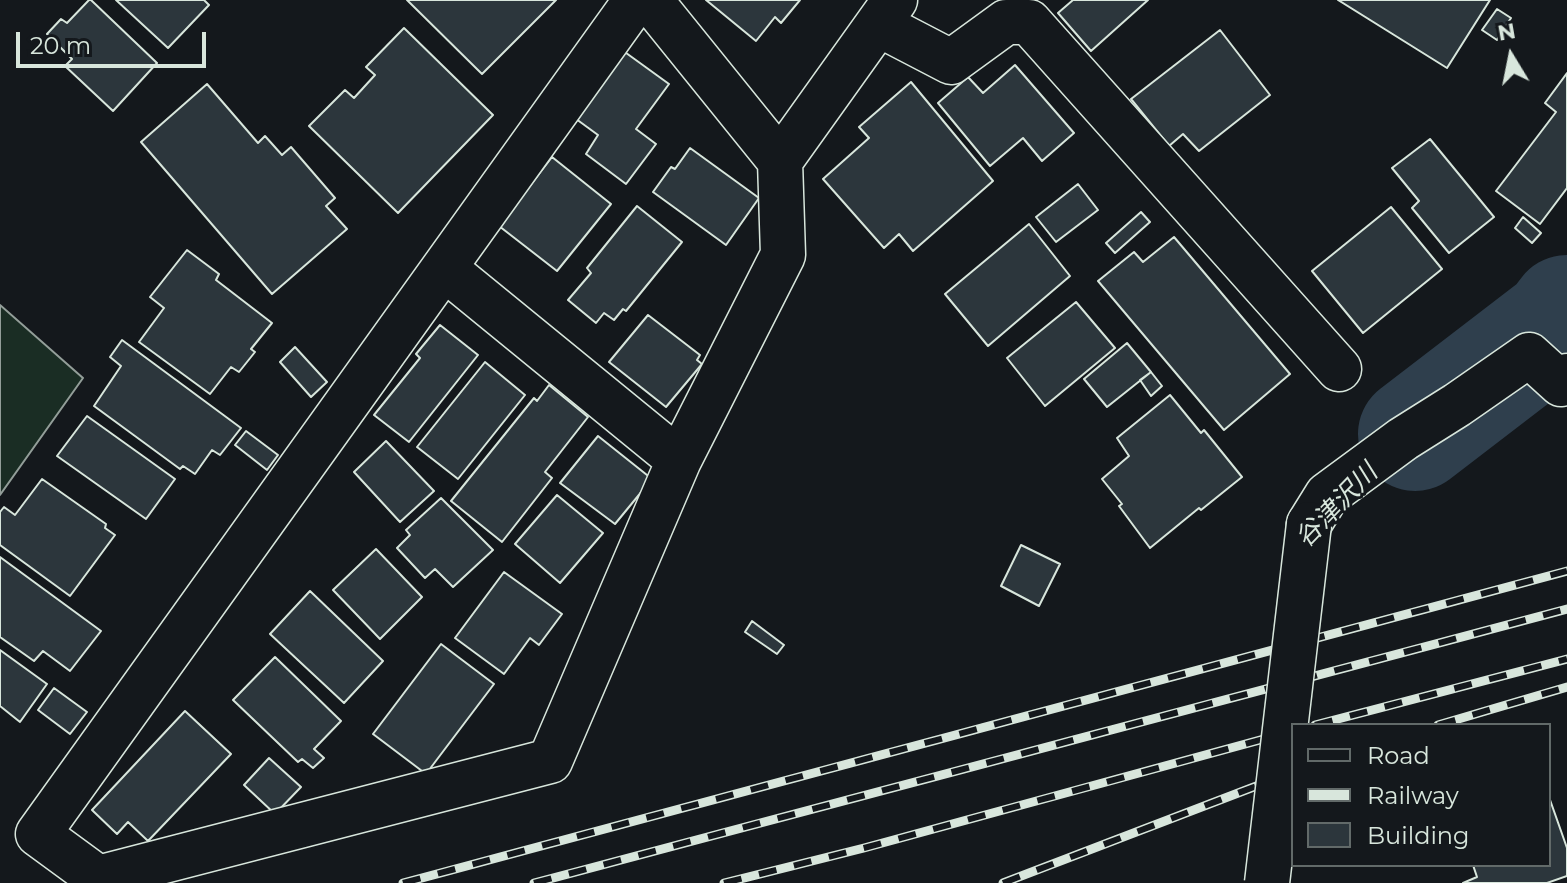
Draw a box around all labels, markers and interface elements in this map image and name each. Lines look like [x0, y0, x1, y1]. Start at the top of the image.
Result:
scale bar [20, 16, 210, 66]
north arrow [1471, 16, 1551, 96]
text: N [1496, 17, 1518, 47]
text: 20 m [30, 31, 91, 60]
water label: 谷津沢川 [1290, 458, 1384, 554]
legend [1291, 723, 1551, 867]
text: Road [1367, 741, 1430, 770]
text: Railway [1367, 781, 1459, 810]
text: Building [1367, 821, 1470, 850]

